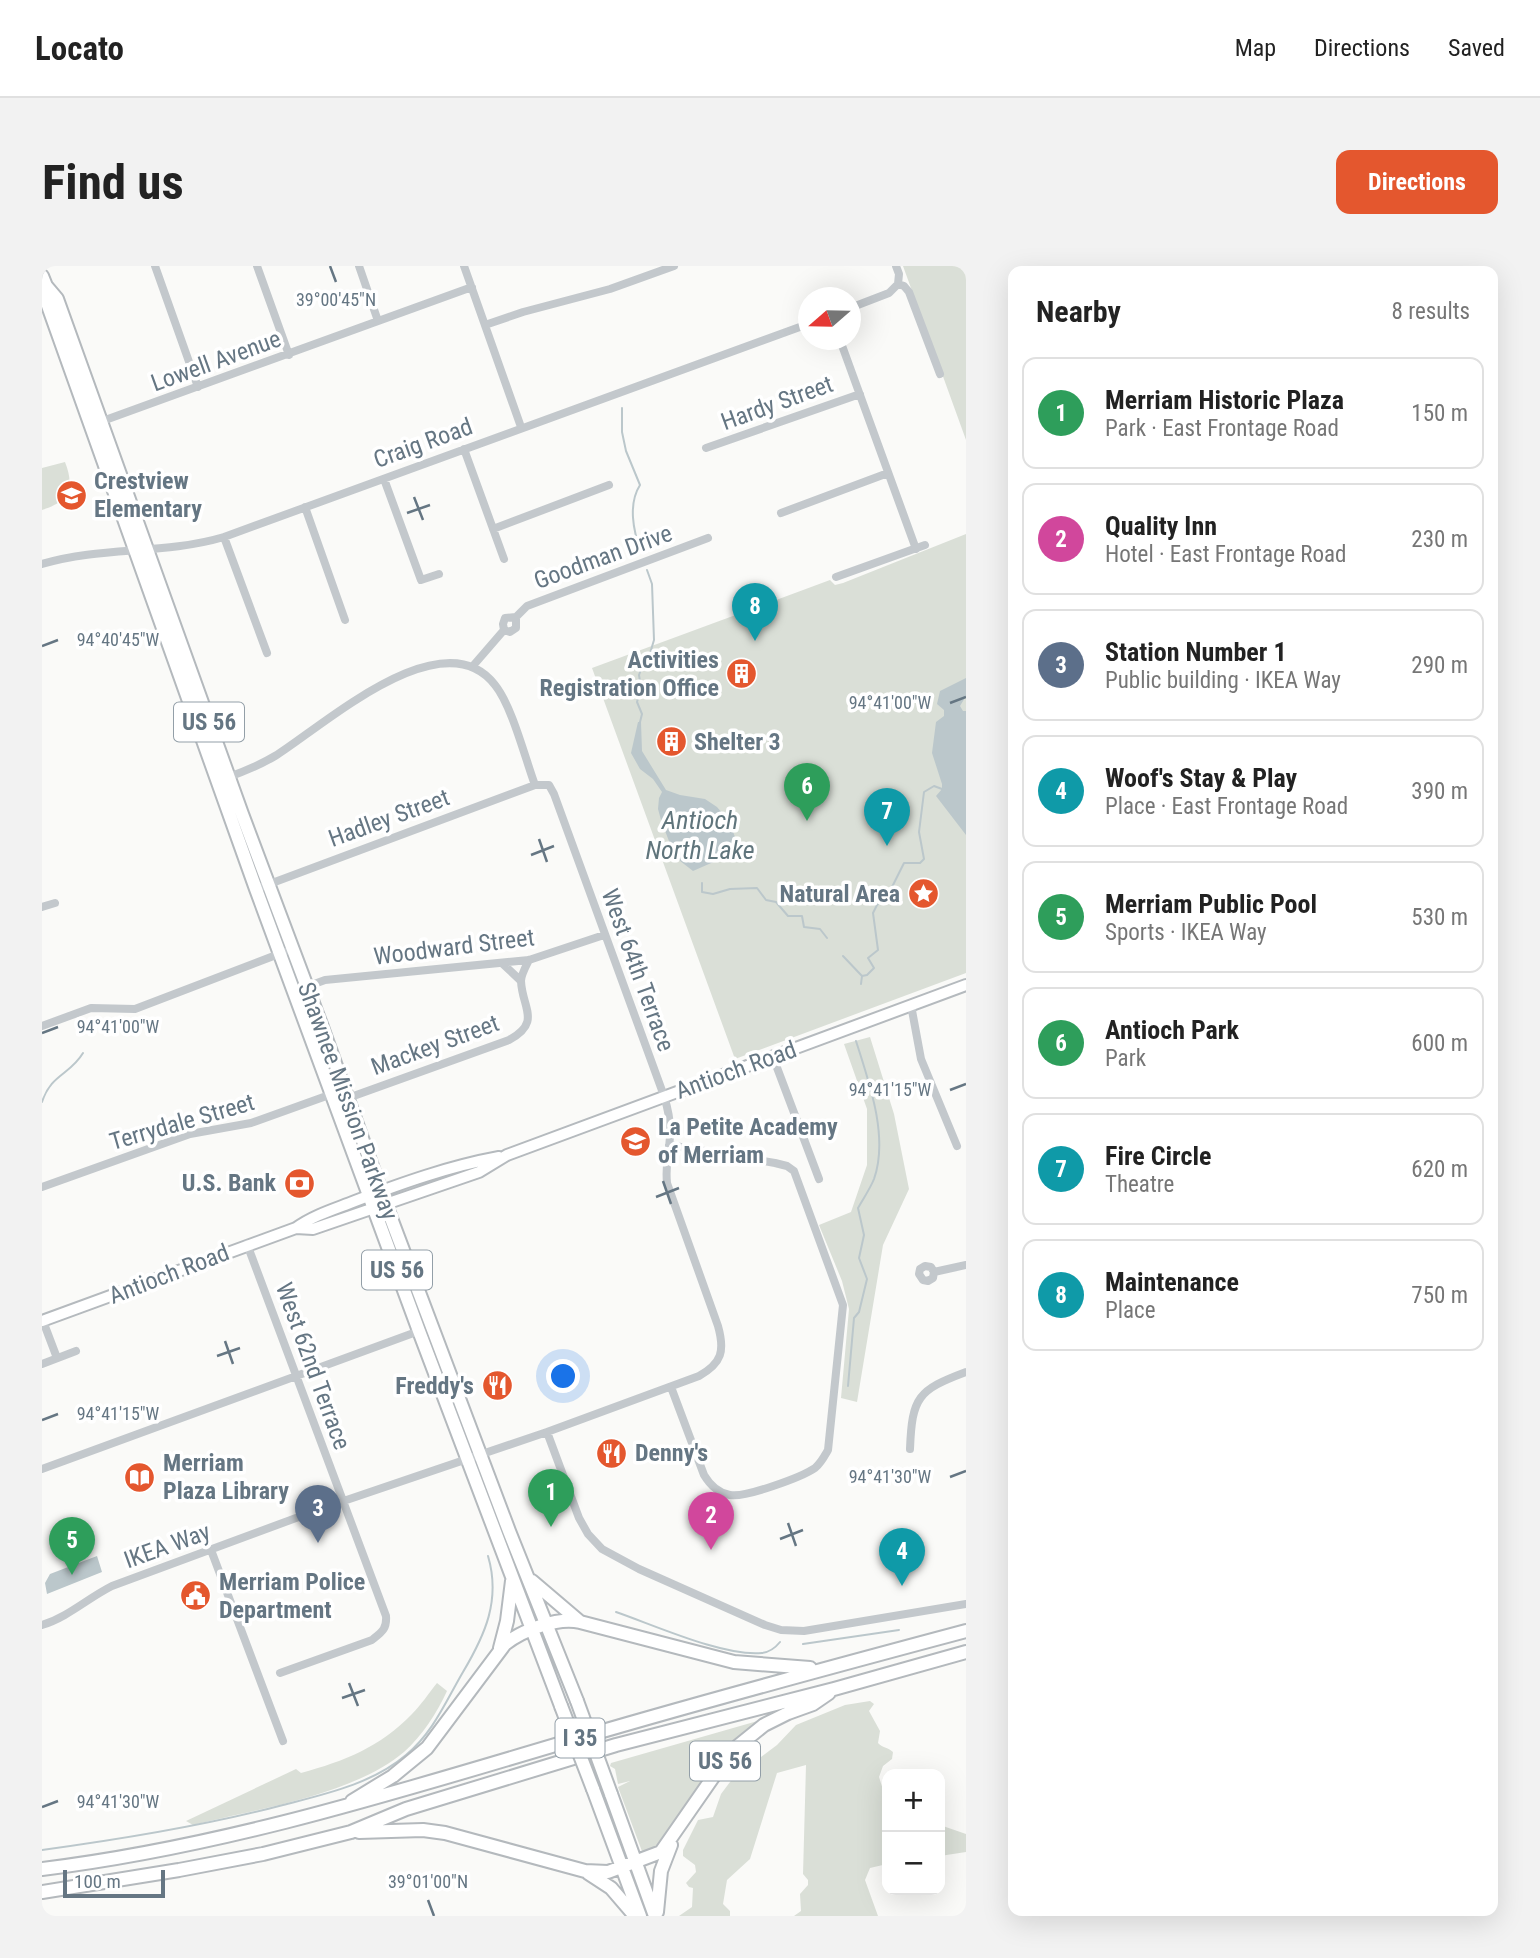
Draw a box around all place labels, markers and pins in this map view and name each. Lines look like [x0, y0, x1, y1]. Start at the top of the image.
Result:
place label: Crestview Elementary [94, 467, 202, 523]
school or university icon: Crestview Elementary [54, 478, 88, 512]
pin: 8 [732, 583, 778, 641]
place label: Activities Registration Office [540, 646, 719, 702]
building icon: Activities Registration Office [725, 657, 759, 691]
building icon: Shelter 3 [654, 725, 688, 759]
place label: Shelter 3 [694, 728, 781, 756]
pin: 6 [784, 763, 830, 821]
pin: 7 [864, 788, 910, 846]
place icon: Natural Area [906, 877, 940, 911]
place label: Natural Area [780, 880, 900, 908]
place label: La Petite Academy of Merriam [658, 1113, 838, 1169]
school or university icon: La Petite Academy of Merriam [618, 1124, 652, 1158]
bank icon: U.S. Bank [282, 1166, 316, 1200]
place label: U.S. Bank [182, 1169, 277, 1197]
restaurant icon: Freddy's [480, 1369, 514, 1403]
place label: Freddy's [395, 1372, 474, 1400]
restaurant icon: Denny's [595, 1436, 629, 1470]
place label: Denny's [635, 1439, 708, 1467]
place label: Merriam Plaza Library [163, 1449, 289, 1505]
library icon: Merriam Plaza Library [123, 1460, 157, 1494]
pin: 1 [528, 1469, 574, 1527]
pin: 3 [295, 1485, 341, 1543]
pin: 2 [688, 1492, 734, 1550]
pin: 5 [49, 1517, 95, 1575]
pin: 4 [879, 1528, 925, 1586]
place label: Merriam Police Department [219, 1568, 365, 1624]
public building icon: Merriam Police Department [179, 1579, 213, 1613]

